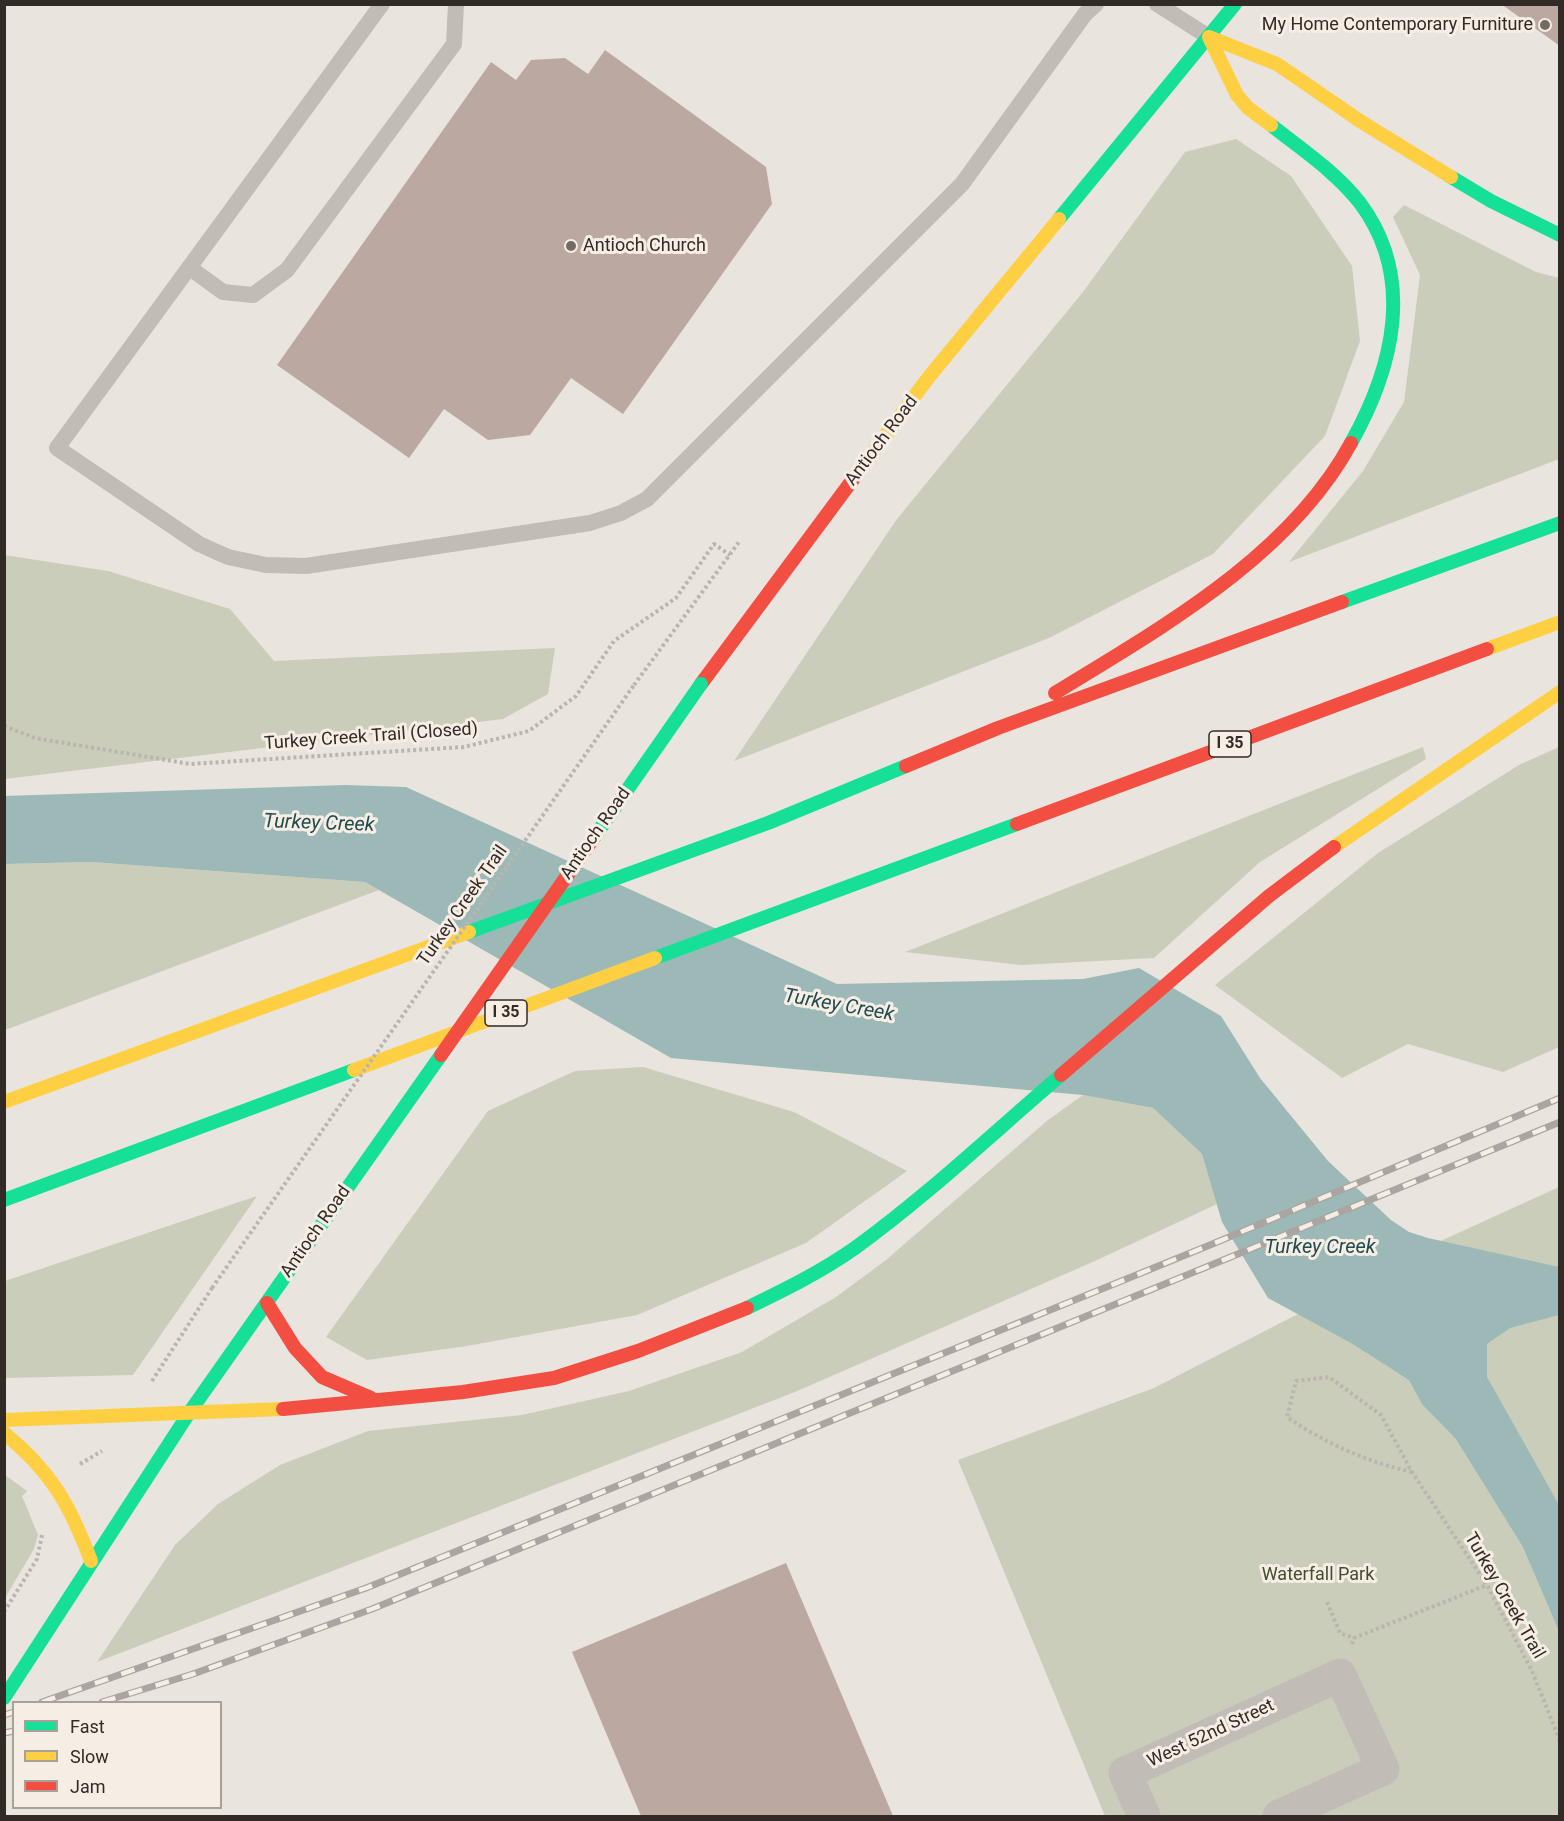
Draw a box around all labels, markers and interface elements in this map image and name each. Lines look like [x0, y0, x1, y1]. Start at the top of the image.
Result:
place label: My Home Contemporary Furniture [1262, 14, 1533, 36]
marker: My Home Contemporary Furniture [1538, 18, 1552, 32]
place label: Antioch Church [583, 235, 706, 257]
marker: Antioch Church [564, 239, 578, 253]
street label: Antioch Road [841, 392, 923, 490]
street label: Turkey Creek Trail (Closed) [263, 719, 479, 755]
road number: I 35 [1209, 731, 1251, 757]
street label: Antioch Road [556, 784, 636, 884]
water label: Turkey Creek [263, 810, 375, 838]
street label: Turkey Creek Trail [413, 842, 513, 970]
water label: Turkey Creek [782, 985, 896, 1027]
road number: I 35 [485, 1000, 527, 1026]
street label: Antioch Road [276, 1182, 356, 1282]
water label: Turkey Creek [1264, 1236, 1376, 1260]
street label: Turkey Creek Trail [1459, 1529, 1549, 1663]
park label: Waterfall Park [1262, 1564, 1374, 1586]
street label: West 52nd Street [1144, 1695, 1278, 1773]
legend [12, 1701, 222, 1809]
text: Fast [70, 1716, 105, 1737]
text: Slow [70, 1746, 109, 1767]
text: Jam [70, 1776, 106, 1797]

